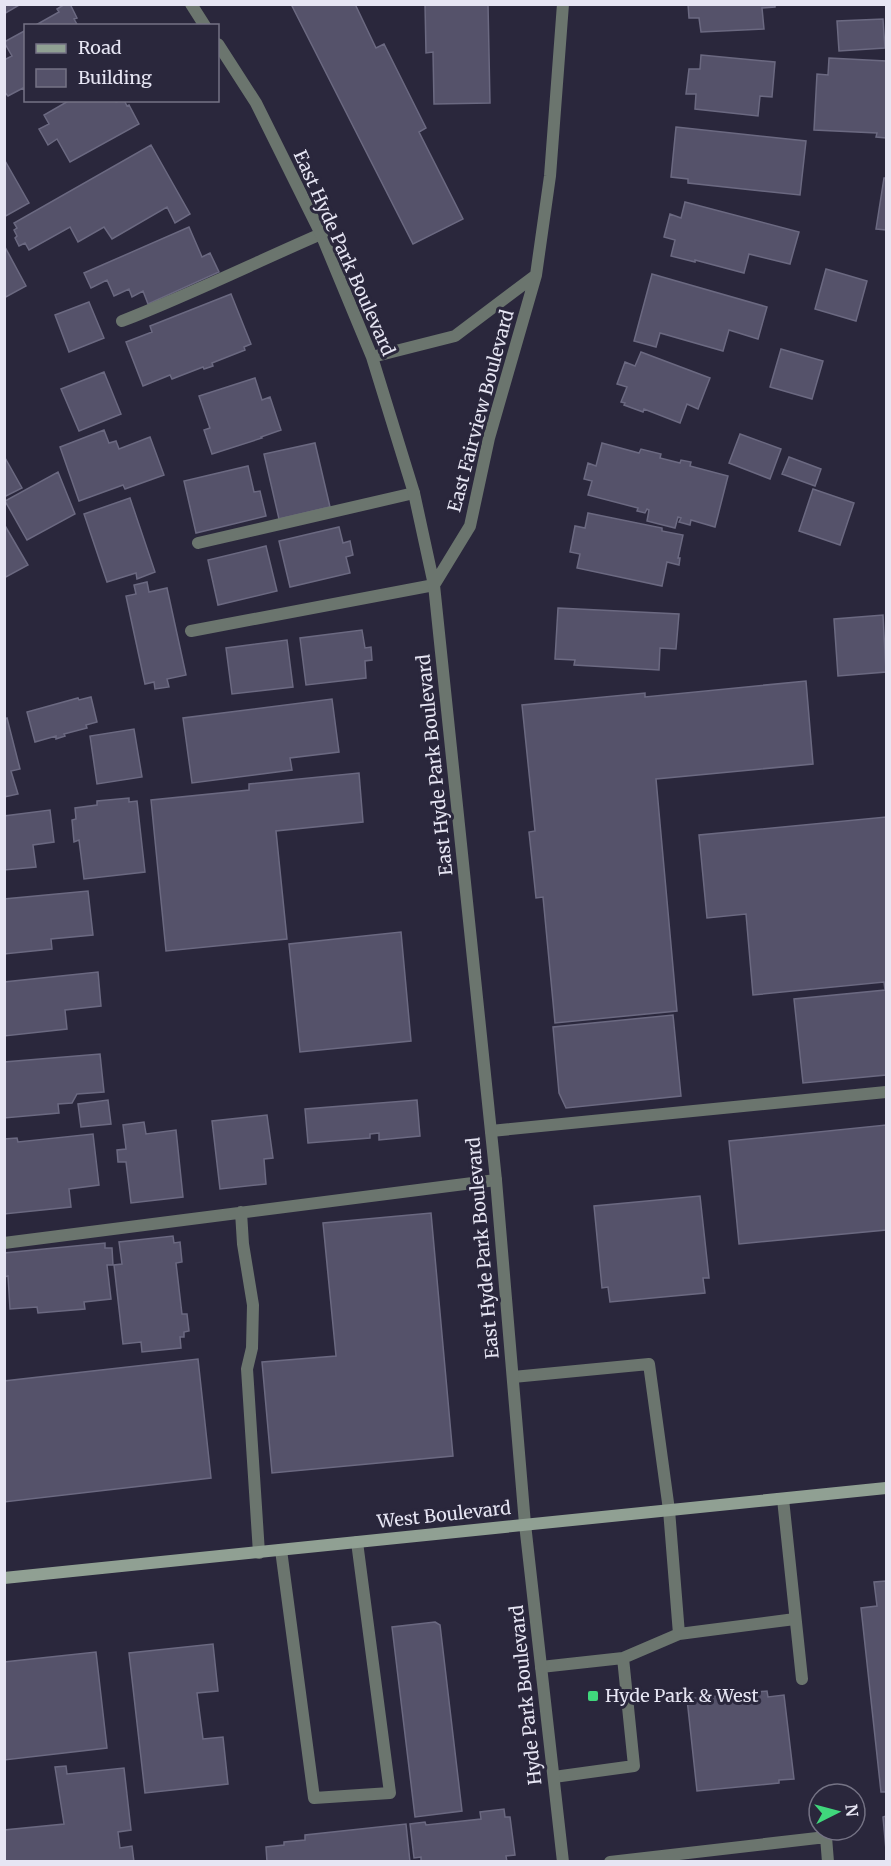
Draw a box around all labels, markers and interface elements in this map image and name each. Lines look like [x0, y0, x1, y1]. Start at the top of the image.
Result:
legend [24, 24, 219, 102]
text: Road [78, 36, 122, 59]
text: Building [78, 66, 152, 89]
street label: East Hyde Park Boulevard [289, 146, 400, 359]
street label: East Fairview Boulevard [442, 307, 519, 515]
street label: East Hyde Park Boulevard [411, 653, 458, 877]
street label: East Hyde Park Boulevard [461, 1136, 504, 1360]
street label: West Boulevard [375, 1496, 512, 1533]
street label: Hyde Park Boulevard [505, 1604, 546, 1786]
place label: Hyde Park & West [605, 1684, 759, 1707]
marker: Hyde Park & West [586, 1689, 600, 1703]
north arrow [807, 1782, 867, 1842]
text: N [841, 1803, 863, 1818]

